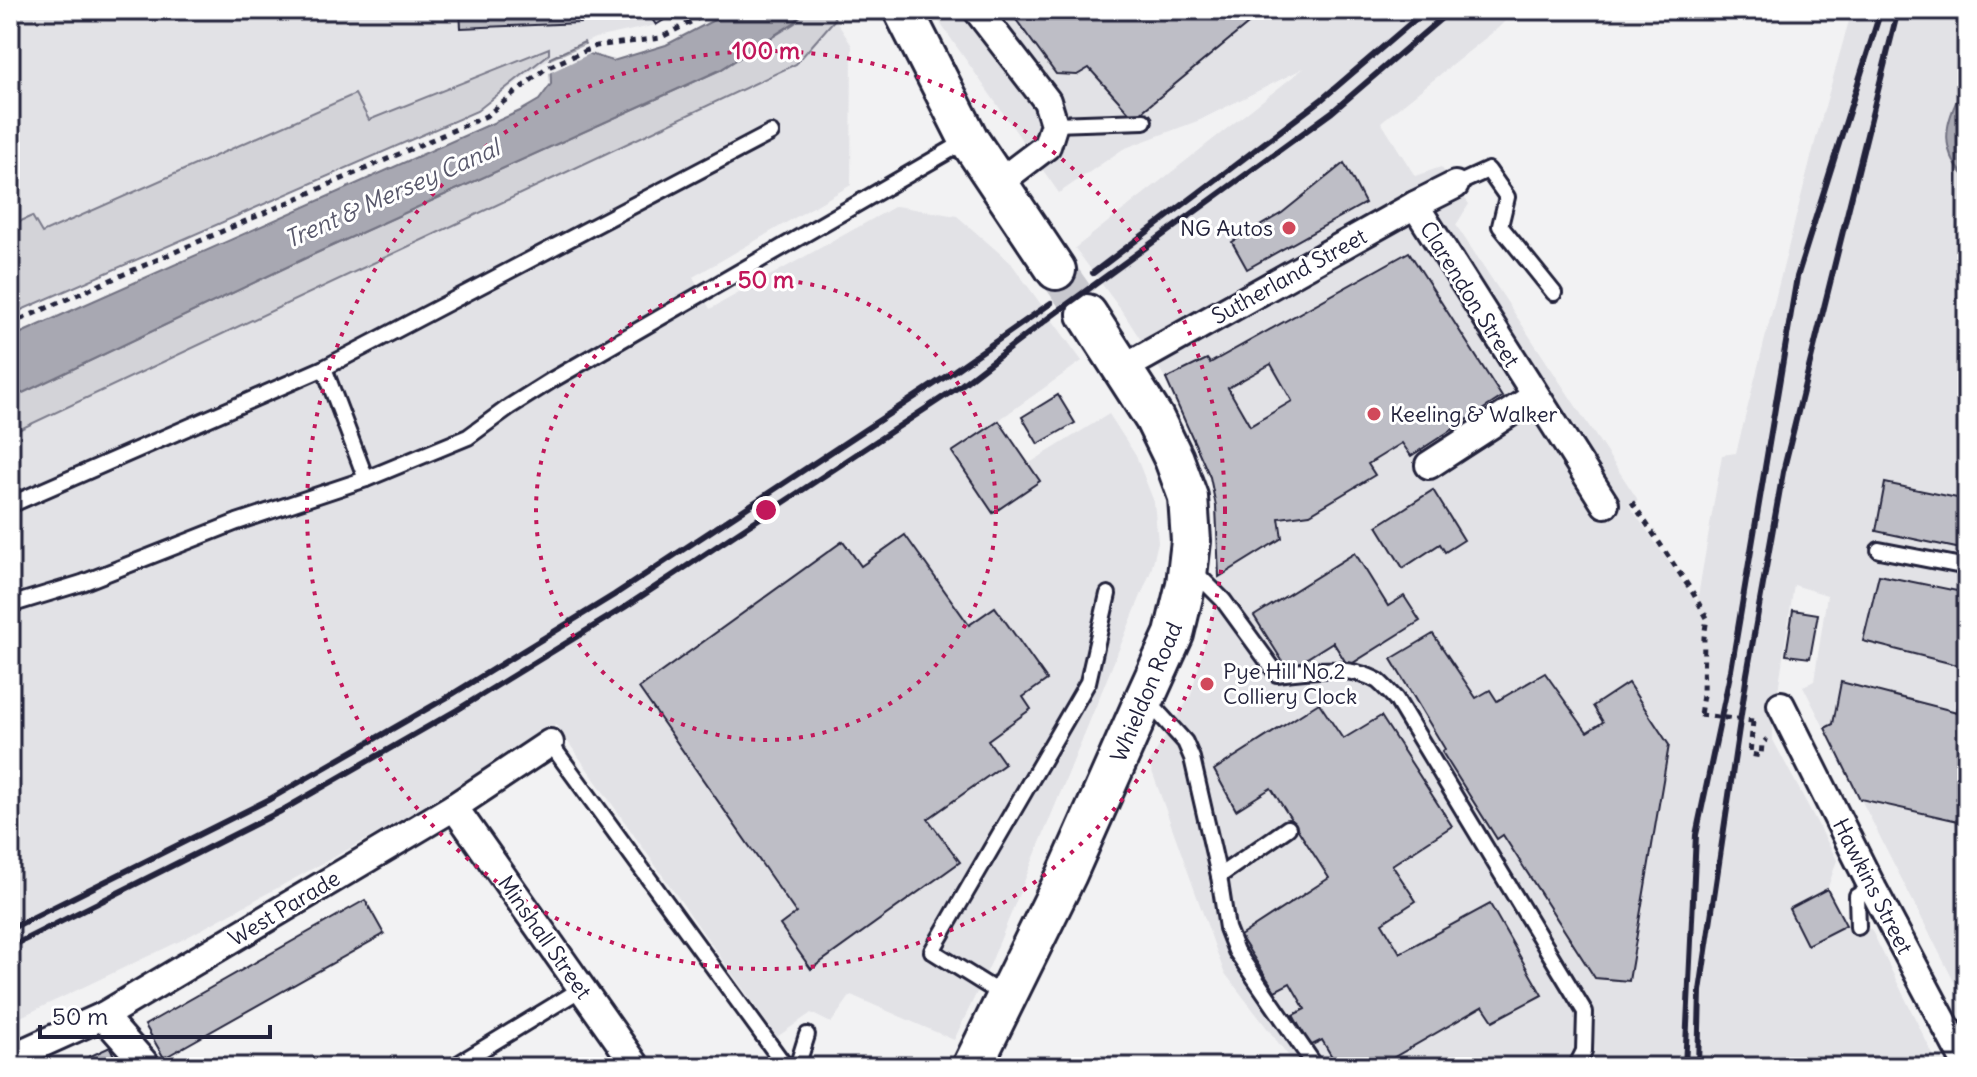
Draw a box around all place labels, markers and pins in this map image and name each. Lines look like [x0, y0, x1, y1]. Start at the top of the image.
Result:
place label: NG Autos [1180, 214, 1273, 242]
marker: NG Autos [1280, 219, 1298, 237]
place label: Keeling & Walker [1390, 400, 1558, 428]
marker: Keeling & Walker [1365, 405, 1383, 423]
centre of rings [752, 496, 780, 524]
place label: Pye Hill No.2 Colliery Clock [1223, 657, 1357, 710]
marker: Pye Hill No.2 Colliery Clock [1198, 675, 1216, 693]

